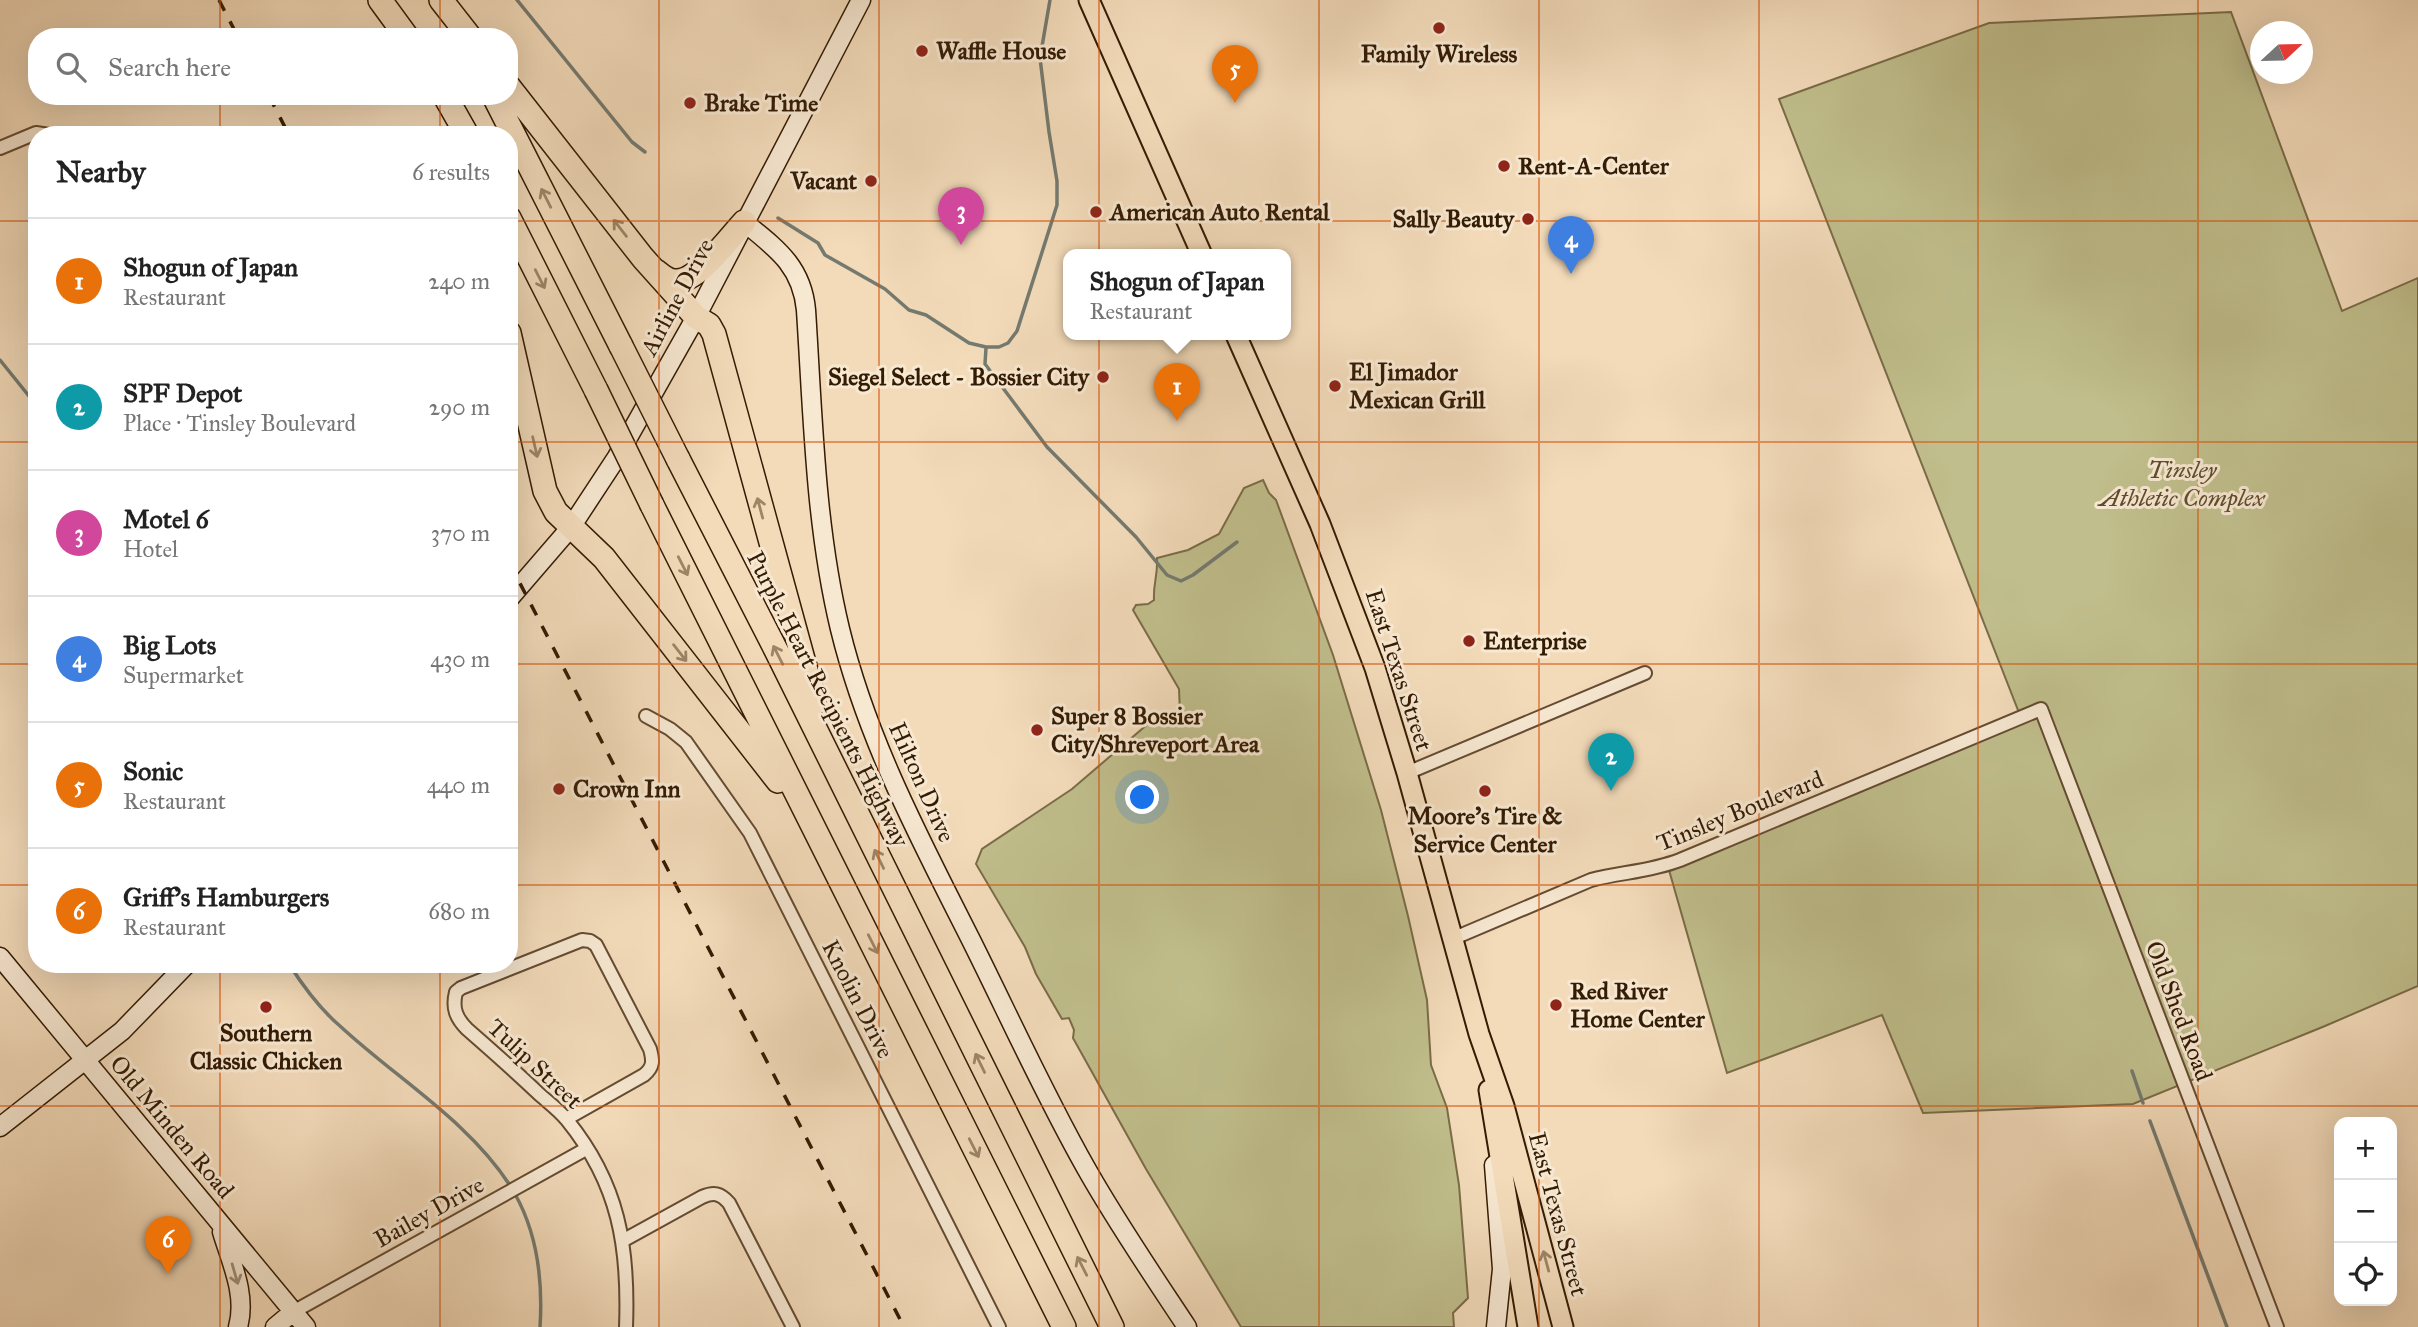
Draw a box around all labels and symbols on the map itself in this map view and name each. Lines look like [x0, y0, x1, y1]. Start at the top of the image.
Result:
marker: Family Wireless [1431, 20, 1447, 36]
north arrow [2250, 21, 2313, 84]
place label: Waffle House [936, 36, 1066, 66]
place label: Family Wireless [1361, 39, 1518, 69]
marker: Waffle House [914, 43, 930, 59]
pin: 5 [1212, 45, 1258, 103]
place label: Brake Time [704, 88, 818, 118]
marker: Brake Time [682, 95, 698, 111]
place label: Rent-A-Center [1518, 151, 1670, 181]
marker: Rent-A-Center [1496, 158, 1512, 174]
place label: Vacant [789, 166, 858, 196]
marker: Vacant [863, 173, 879, 189]
pin: 3 [938, 187, 984, 245]
one-way arrow [538, 188, 552, 209]
place label: American Auto Rental [1108, 197, 1330, 227]
marker: American Auto Rental [1088, 204, 1104, 220]
place label: Sally Beauty [1393, 204, 1516, 234]
marker: Sally Beauty [1520, 211, 1536, 227]
pin: 4 [1548, 216, 1594, 274]
one-way arrow [612, 219, 627, 238]
street label: Airline Drive [633, 233, 720, 362]
one-way arrow [533, 268, 547, 289]
place label: El Jimador Mexican Grill [1349, 357, 1486, 415]
place label: Siegel Select - Bossier City [828, 362, 1091, 392]
pin: 1 [1154, 363, 1200, 421]
marker: Siegel Select - Bossier City [1095, 369, 1111, 385]
marker: El Jimador Mexican Grill [1327, 378, 1343, 394]
one-way arrow [529, 435, 542, 458]
park label: Tinsley Athletic Complex [2096, 455, 2266, 513]
one-way arrow [753, 498, 766, 520]
street label: Purple Heart Recipients Highway [740, 546, 916, 853]
one-way arrow [676, 555, 690, 576]
street label: East Texas Street [1359, 585, 1439, 755]
place label: Enterprise [1483, 626, 1587, 656]
marker: Enterprise [1461, 633, 1477, 649]
one-way arrow [672, 643, 687, 661]
one-way arrow [771, 645, 785, 666]
place label: Super 8 Bossier City/Shreveport Area [1051, 701, 1260, 759]
street label: Hilton Drive [882, 717, 962, 847]
marker: Super 8 Bossier City/Shreveport Area [1029, 722, 1045, 738]
pin: 2 [1588, 733, 1634, 791]
street label: Tinsley Boulevard [1652, 764, 1828, 858]
place label: Crown Inn [573, 774, 681, 804]
your location [1125, 780, 1159, 814]
marker: Crown Inn [551, 781, 567, 797]
marker: Moore's Tire & Service Center [1477, 783, 1493, 799]
place label: Moore's Tire & Service Center [1408, 801, 1562, 859]
one-way arrow [871, 849, 885, 870]
one-way arrow [866, 933, 880, 954]
street label: Knolin Drive [815, 935, 901, 1063]
street label: Old Shed Road [2139, 937, 2219, 1085]
place label: Red River Home Center [1570, 976, 1706, 1034]
marker: Red River Home Center [1548, 997, 1564, 1013]
marker: Southern Classic Chicken [258, 999, 274, 1015]
street label: Tulip Street [481, 1013, 589, 1116]
place label: Southern Classic Chicken [190, 1018, 342, 1076]
street label: Old Minden Road [103, 1049, 241, 1205]
one-way arrow [972, 1053, 986, 1074]
street label: East Texas Street [1522, 1129, 1594, 1300]
one-way arrow [968, 1137, 982, 1158]
street label: Bailey Drive [369, 1170, 489, 1254]
pin: 6 [145, 1216, 191, 1274]
one-way arrow [1538, 1250, 1551, 1272]
one-way arrow [1074, 1256, 1088, 1277]
one-way arrow [229, 1263, 242, 1285]

